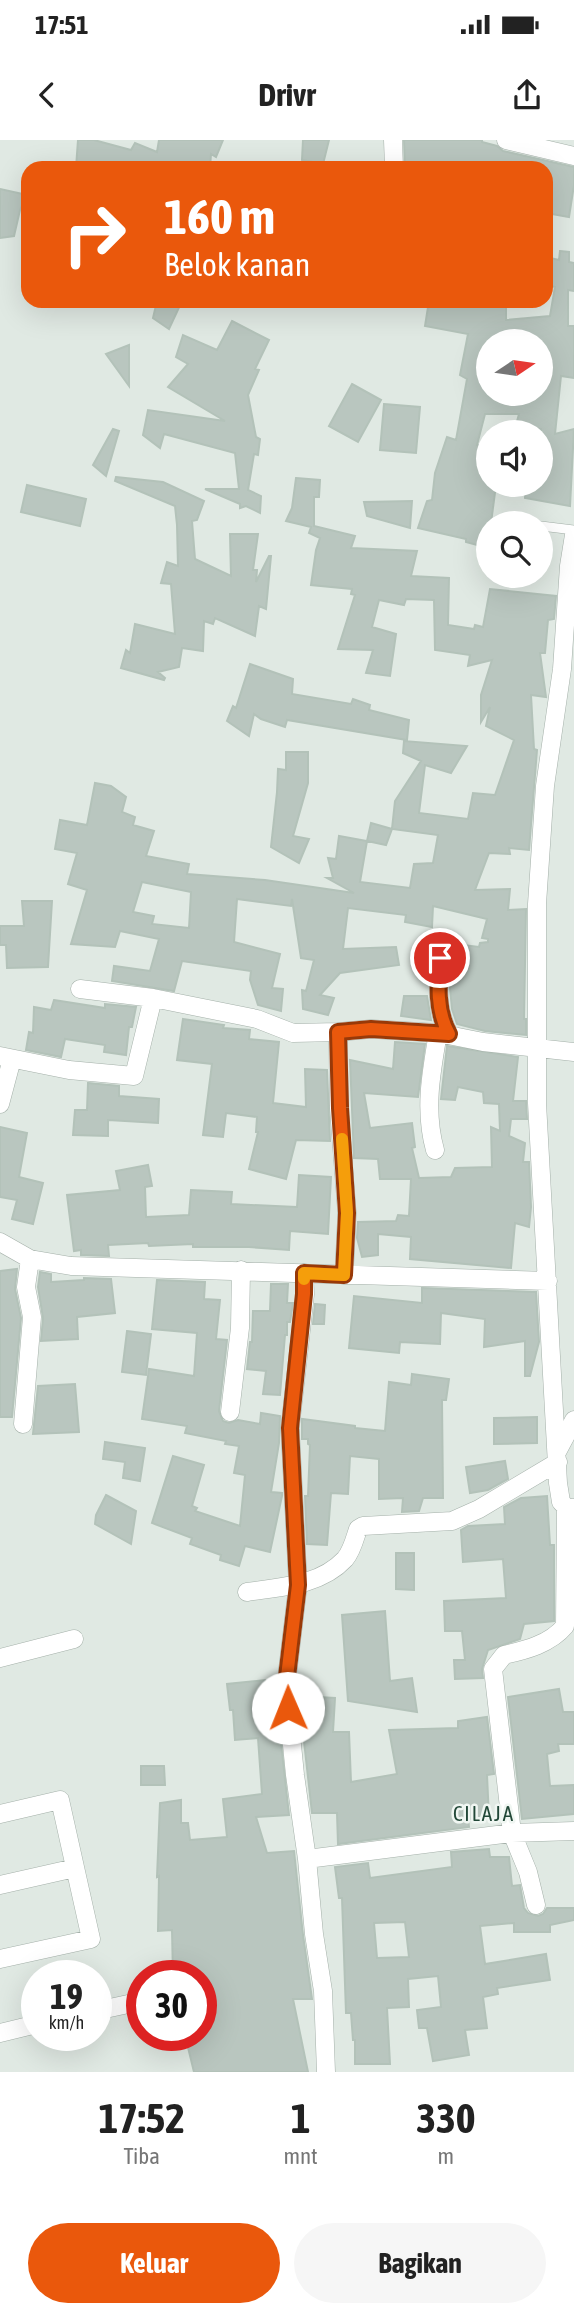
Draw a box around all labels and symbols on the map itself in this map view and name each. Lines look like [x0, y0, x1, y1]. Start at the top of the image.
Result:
north arrow [476, 329, 553, 406]
pin [410, 928, 470, 988]
position arrow [251, 1671, 325, 1745]
district label: CILAJA [453, 1801, 515, 1825]
speed limit sign: 30 [126, 1960, 217, 2051]

